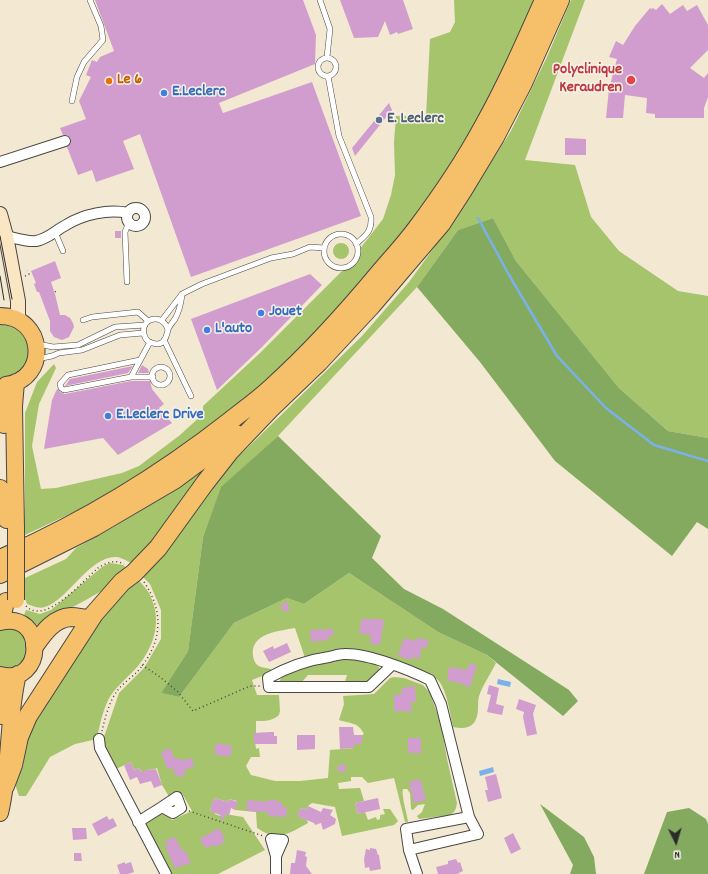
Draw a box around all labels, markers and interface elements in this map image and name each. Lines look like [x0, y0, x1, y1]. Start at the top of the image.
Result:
place label: Polyclinique Keraudren [553, 61, 622, 99]
place label: Le 6 [117, 71, 142, 91]
marker: Polyclinique Keraudren [625, 74, 637, 86]
marker: Le 6 [104, 76, 114, 86]
place label: E.Leclerc [172, 83, 225, 103]
marker: E.Leclerc [159, 88, 169, 98]
place label: E. Leclerc [387, 110, 444, 130]
marker: E. Leclerc [374, 115, 384, 125]
place label: Jouet [269, 303, 302, 323]
marker: Jouet [256, 308, 266, 318]
place label: L'auto [215, 320, 252, 340]
marker: L'auto [202, 325, 212, 335]
place label: E.Leclerc Drive [116, 406, 204, 426]
marker: E.Leclerc Drive [103, 411, 113, 421]
north arrow [656, 822, 696, 862]
text: N [674, 846, 680, 862]

